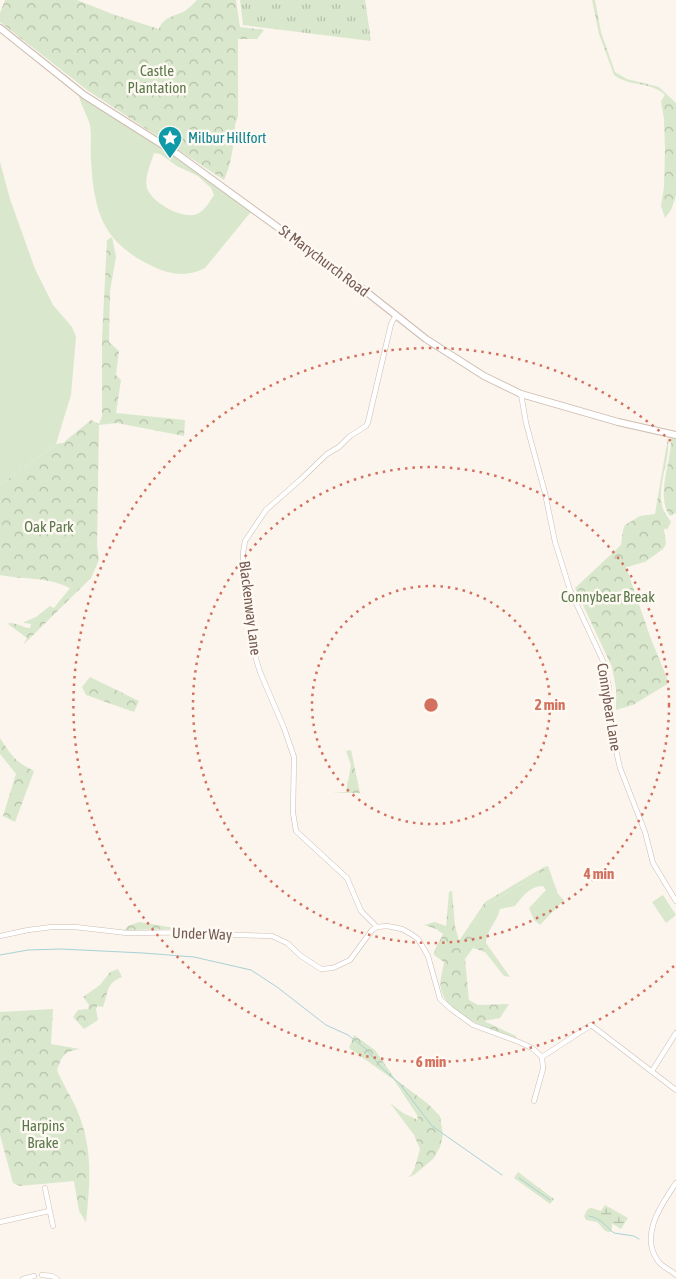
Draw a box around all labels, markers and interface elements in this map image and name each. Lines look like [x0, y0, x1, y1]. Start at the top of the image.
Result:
park label: Castle Plantation [128, 62, 186, 96]
place icon: Milbur Hillfort [157, 125, 183, 159]
place label: Milbur Hillfort [188, 129, 266, 146]
street label: St Marychurch Road [276, 221, 373, 300]
park label: Oak Park [24, 518, 74, 535]
street label: Blackenway Lane [236, 560, 265, 656]
park label: Connybear Break [561, 588, 655, 605]
street label: Connybear Lane [594, 662, 625, 752]
centre of rings [422, 696, 440, 714]
text: 2 min [535, 696, 565, 713]
text: 4 min [583, 865, 614, 882]
street label: Under Way [172, 924, 232, 943]
text: 6 min [416, 1053, 446, 1070]
park label: Harpins Brake [21, 1117, 65, 1151]

